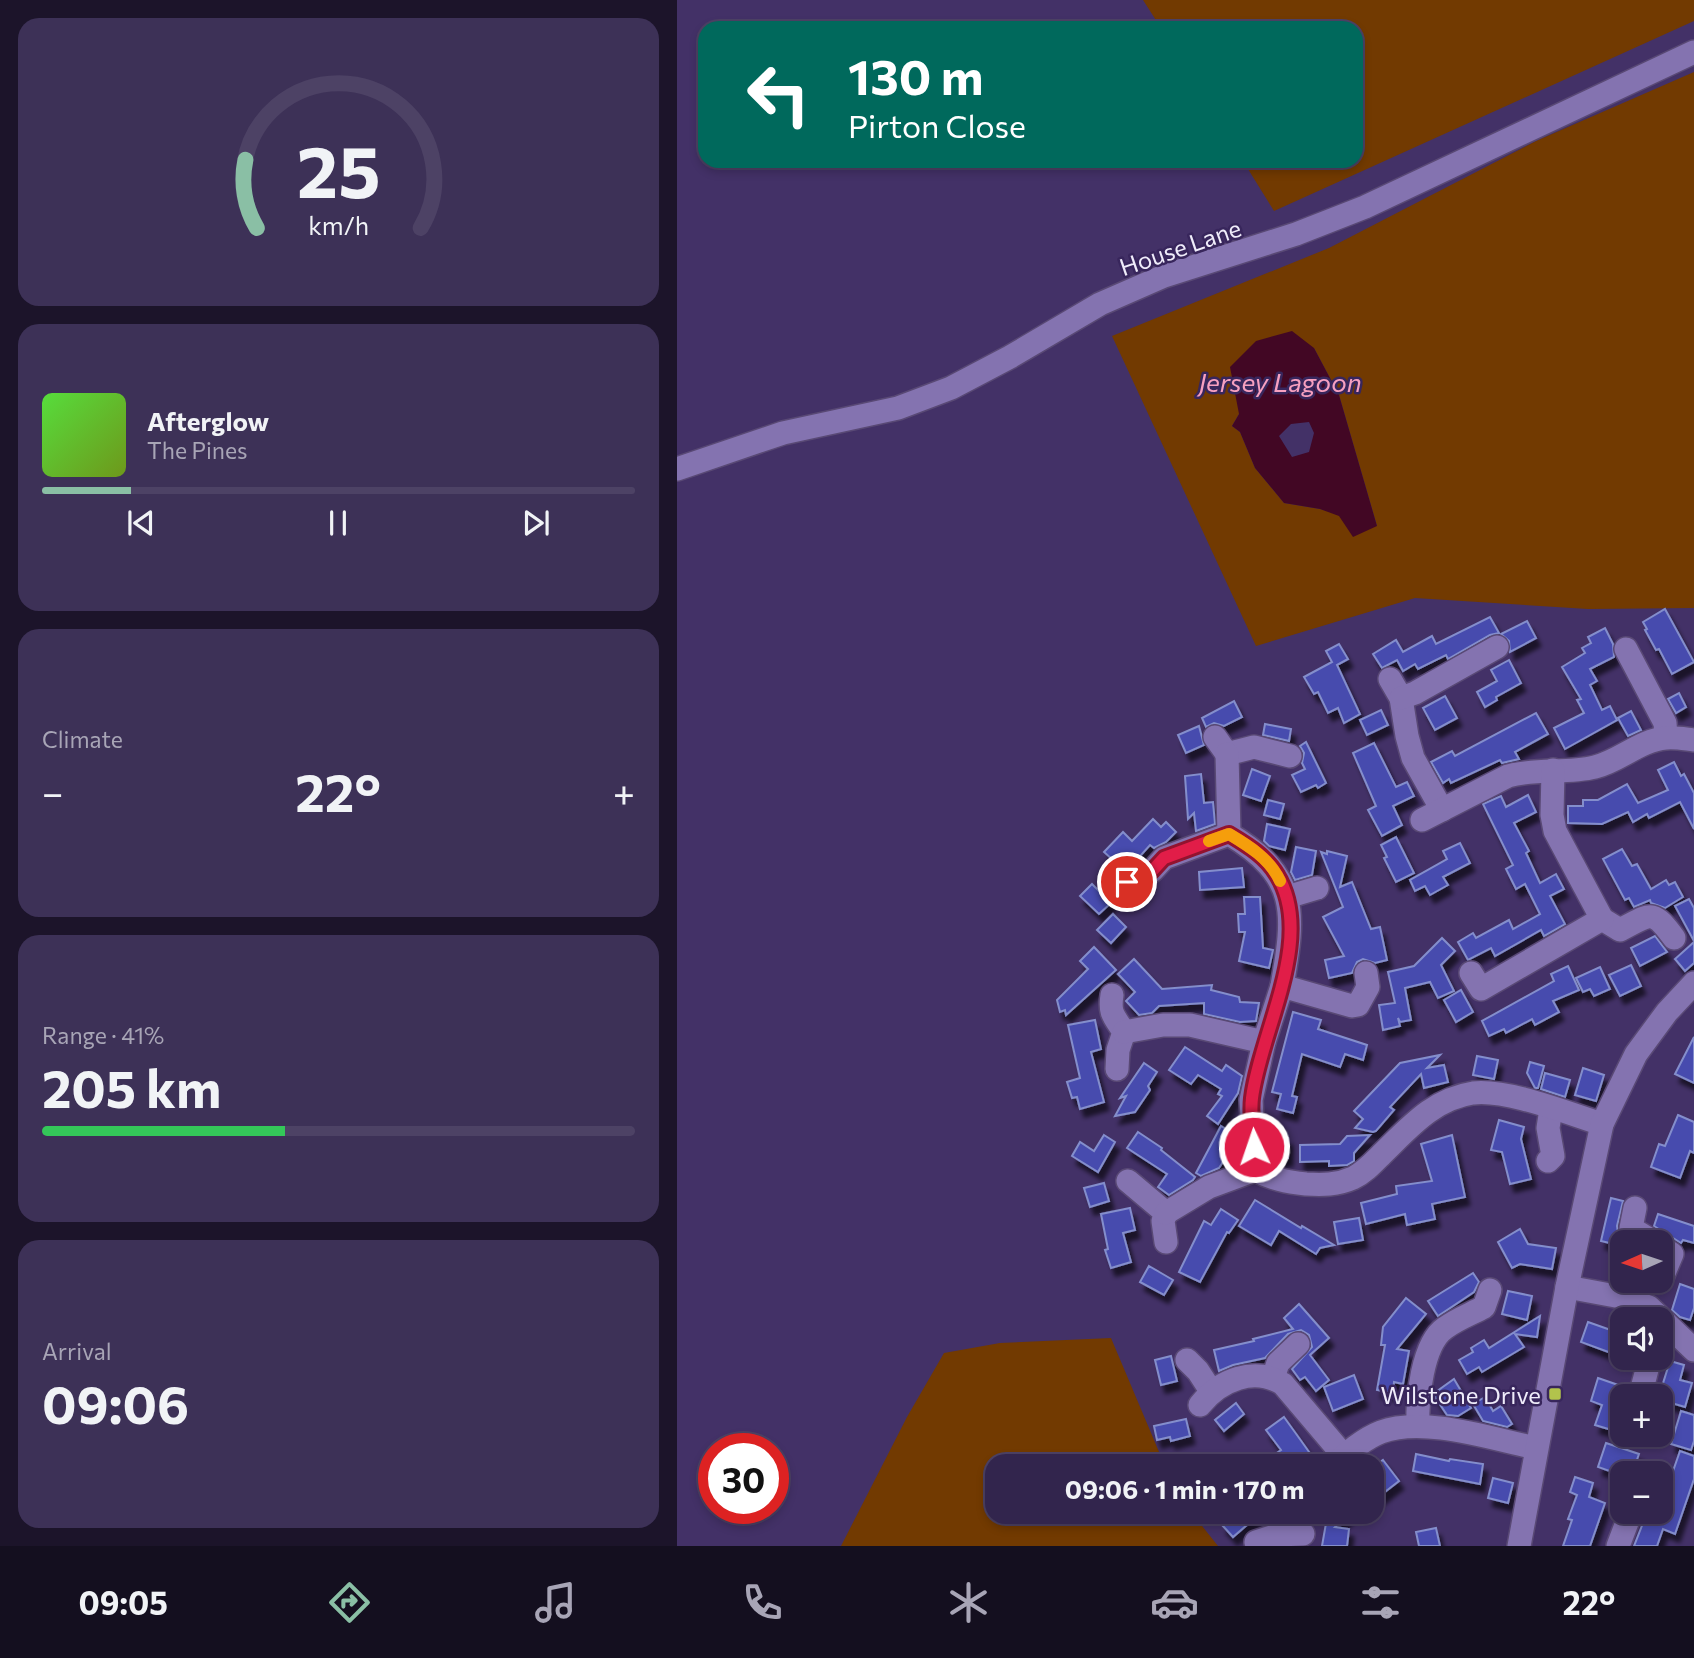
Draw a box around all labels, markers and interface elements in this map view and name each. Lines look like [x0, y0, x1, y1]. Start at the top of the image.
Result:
text: 130 m [848, 45, 983, 105]
icon: left [733, 49, 824, 140]
text: Pirton Close [848, 105, 1026, 145]
text: 25 [297, 124, 380, 213]
text: km/h [308, 210, 369, 240]
street label: House Lane [1115, 213, 1245, 281]
water label: Jersey Lagoon [1196, 366, 1362, 397]
text: Afterglow [147, 405, 269, 436]
text: The Pines [147, 436, 248, 464]
icon: previous [122, 504, 160, 542]
icon: pause [319, 504, 357, 542]
icon: next [517, 504, 555, 542]
text: Climate [42, 725, 123, 753]
text: 22° [295, 759, 381, 823]
text: − [42, 768, 64, 815]
text: + [613, 768, 635, 815]
pin [1097, 852, 1157, 912]
icon: arrive [1108, 863, 1146, 901]
text: Range · 41% [42, 1021, 164, 1049]
text: 205 km [42, 1055, 221, 1119]
position arrow [1217, 1110, 1291, 1184]
north arrow [1610, 1230, 1673, 1293]
map controls [1610, 1230, 1673, 1524]
button: sound [1610, 1307, 1673, 1370]
text: Arrival [42, 1337, 112, 1365]
text: 09:06 [42, 1371, 189, 1435]
place label: Wilstone Drive [1380, 1380, 1541, 1409]
button: + [1610, 1384, 1673, 1447]
marker: Wilstone Drive [1547, 1386, 1563, 1402]
speed limit sign: 30 [698, 1433, 789, 1524]
button: − [1610, 1461, 1673, 1524]
text: 09:06 · 1 min · 170 m [1065, 1473, 1304, 1504]
icon: directions [325, 1578, 374, 1627]
icon: music [531, 1578, 580, 1627]
icon: phone [738, 1578, 787, 1627]
icon: climate [944, 1578, 993, 1627]
icon: car [1150, 1578, 1199, 1627]
icon: filters [1356, 1578, 1405, 1627]
text: 09:05 [79, 1582, 168, 1622]
text: 22° [1563, 1582, 1615, 1622]

